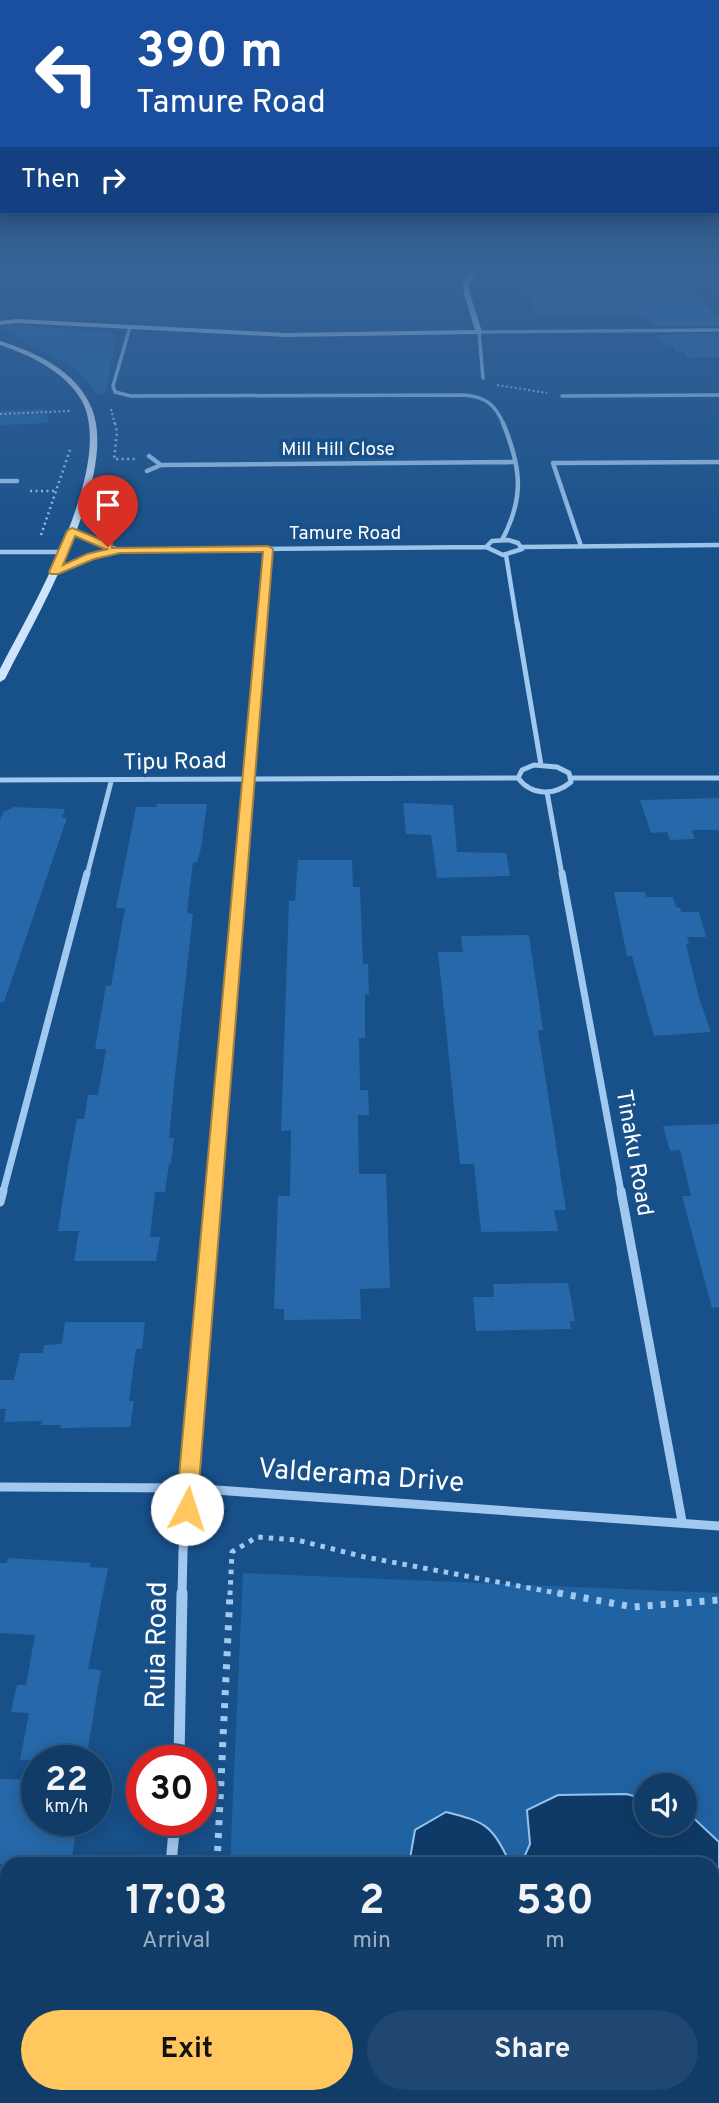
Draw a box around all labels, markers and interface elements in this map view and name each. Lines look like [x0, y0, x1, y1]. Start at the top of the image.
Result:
text: 390 m [136, 23, 283, 85]
icon: left [21, 28, 112, 119]
text: Tamure Road [136, 84, 326, 124]
icon: right [94, 161, 132, 199]
text: Then [21, 164, 80, 197]
street label: Mill Hill Close [281, 438, 395, 462]
pin [78, 475, 138, 547]
icon: arrive [89, 486, 127, 524]
street label: Tamure Road [289, 522, 401, 546]
street label: Tipu Road [123, 748, 227, 778]
street label: Tinaku Road [608, 1088, 658, 1218]
street label: Valderama Drive [257, 1452, 465, 1502]
position arrow [150, 1472, 224, 1546]
street label: Ruia Road [139, 1581, 177, 1709]
speed limit sign: 30 [126, 1745, 217, 1836]
text: 22 [45, 1759, 88, 1803]
map controls [634, 1773, 697, 1836]
button: sound [634, 1773, 697, 1836]
text: km/h [45, 1796, 88, 1819]
text: 17:03 [125, 1876, 227, 1929]
text: 2 [359, 1876, 385, 1929]
text: 530 [516, 1876, 594, 1929]
text: Arrival [142, 1927, 211, 1956]
text: min [353, 1927, 391, 1956]
text: m [545, 1927, 565, 1956]
button: Exit [21, 2010, 353, 2090]
button: Share [367, 2010, 698, 2090]

